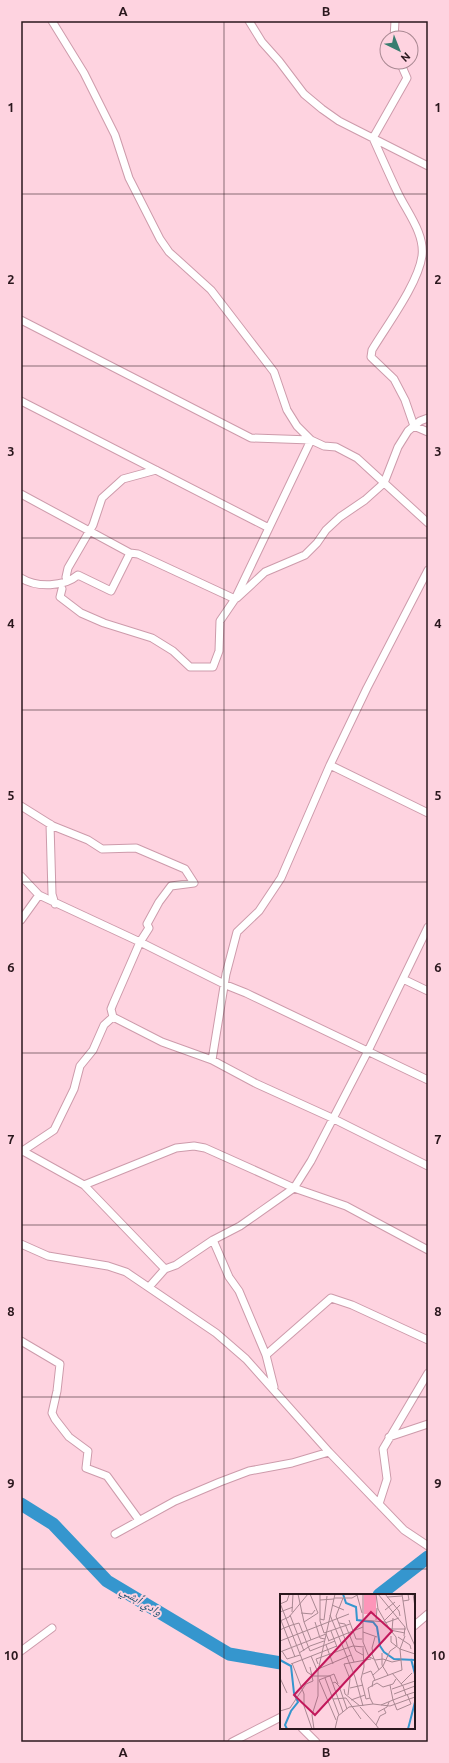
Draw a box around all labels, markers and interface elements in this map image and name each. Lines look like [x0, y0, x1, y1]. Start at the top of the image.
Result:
text: A [118, 4, 128, 18]
text: B [322, 4, 331, 18]
north arrow [379, 30, 419, 70]
text: N [399, 50, 413, 65]
text: 1 [7, 100, 15, 114]
text: 1 [434, 100, 442, 114]
text: 2 [7, 272, 15, 286]
text: 2 [434, 272, 442, 286]
text: 3 [7, 444, 15, 458]
text: 3 [434, 444, 442, 458]
text: 4 [7, 616, 15, 630]
text: 4 [434, 616, 442, 630]
text: 5 [7, 788, 15, 802]
text: 5 [434, 788, 442, 802]
text: 6 [7, 960, 15, 974]
text: 6 [434, 960, 442, 974]
text: 7 [7, 1132, 15, 1146]
text: 7 [434, 1132, 442, 1146]
text: 8 [7, 1304, 15, 1318]
text: 8 [434, 1304, 442, 1318]
text: 9 [7, 1476, 15, 1490]
text: 9 [434, 1476, 442, 1490]
water label: وادي أبشي [116, 1582, 165, 1622]
inset map [280, 1594, 415, 1729]
text: 10 [4, 1648, 18, 1662]
text: 10 [431, 1648, 445, 1662]
text: A [118, 1745, 128, 1759]
text: B [322, 1745, 331, 1759]

